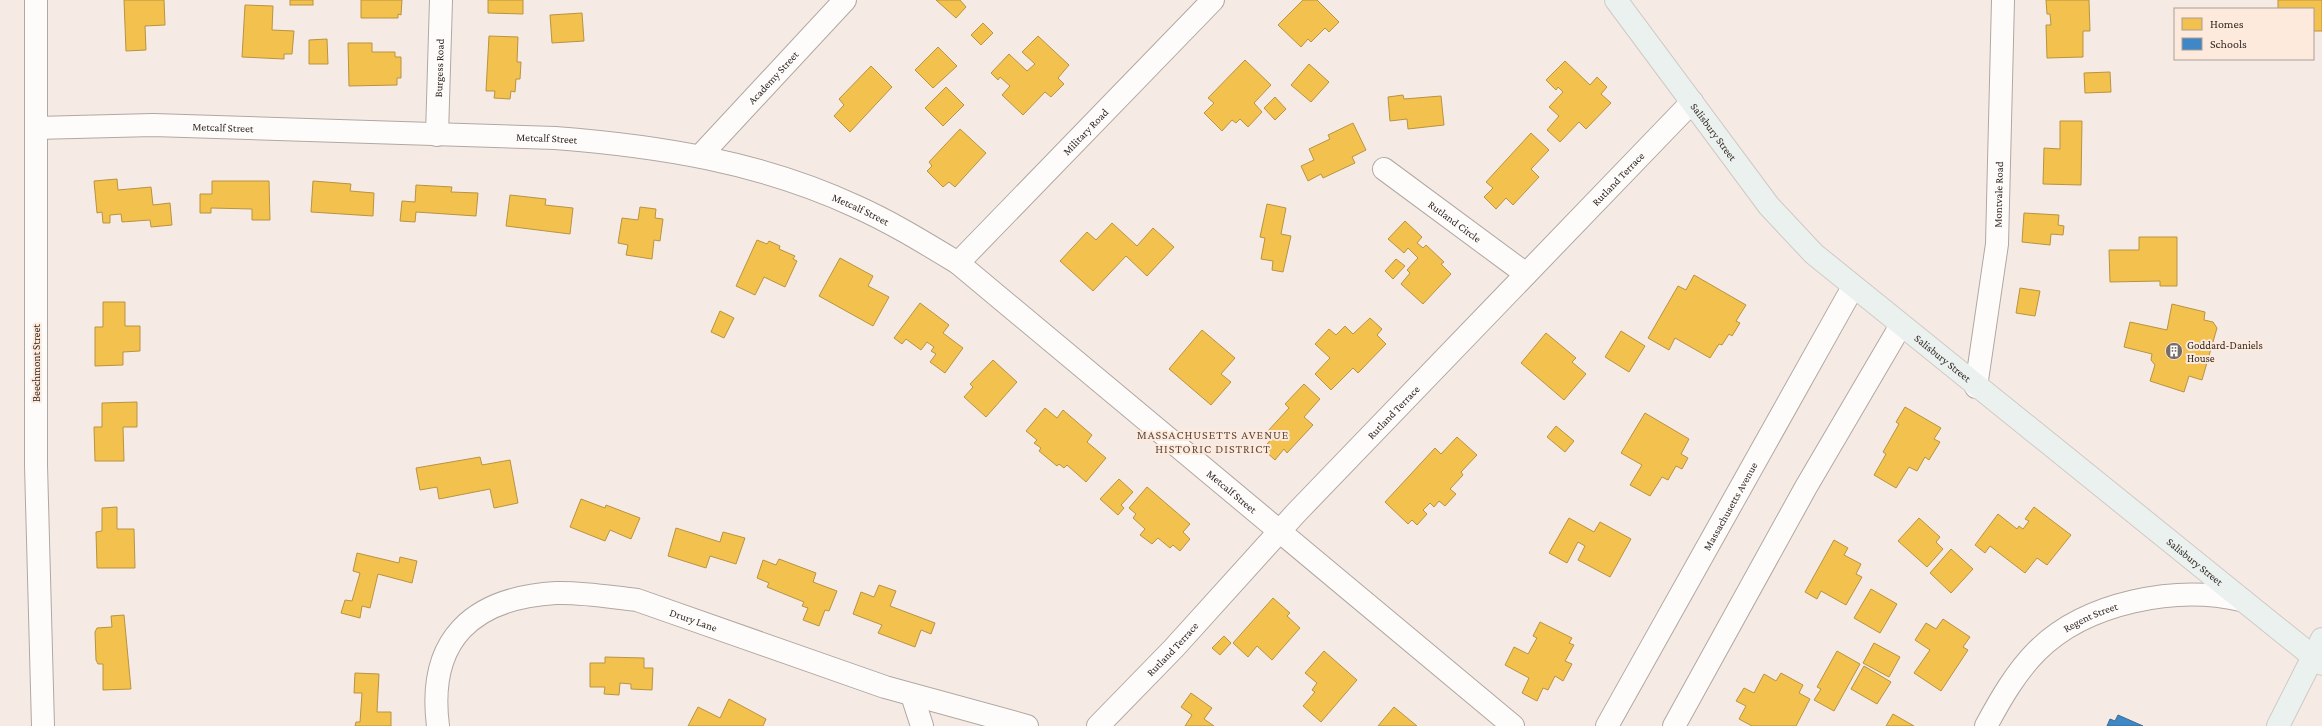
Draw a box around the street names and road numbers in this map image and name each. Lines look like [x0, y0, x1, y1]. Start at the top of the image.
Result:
street label: Burgess Road [432, 38, 446, 98]
street label: Academy Street [745, 48, 801, 106]
street label: Salisbury Street [1688, 100, 1739, 163]
street label: Military Road [1060, 106, 1111, 157]
street label: Metcalf Street [192, 120, 254, 134]
street label: Metcalf Street [516, 131, 578, 146]
street label: Rutland Terrace [1590, 149, 1647, 208]
street label: Montvale Road [1991, 161, 2005, 228]
street label: Metcalf Street [830, 191, 891, 228]
street label: Rutland Circle [1426, 198, 1484, 245]
street label: Beechmont Street [30, 324, 42, 402]
street label: Salisbury Street [1912, 332, 1974, 384]
street label: Rutland Terrace [1365, 383, 1422, 441]
street label: Massachusetts Avenue [1701, 460, 1760, 552]
street label: Metcalf Street [1205, 467, 1260, 516]
street label: Salisbury Street [2164, 535, 2226, 588]
street label: Regent Street [2061, 600, 2119, 635]
street label: Drury Lane [668, 606, 719, 634]
street label: Rutland Terrace [1144, 619, 1201, 679]

